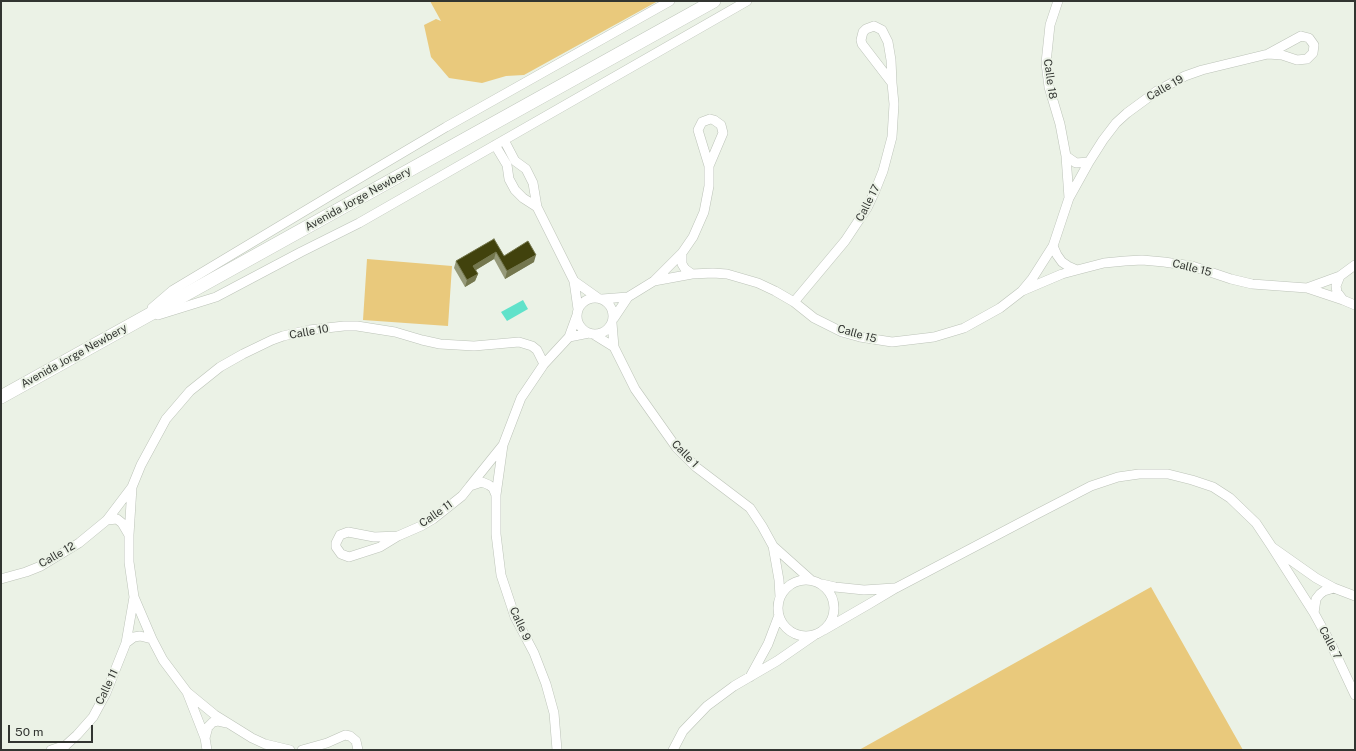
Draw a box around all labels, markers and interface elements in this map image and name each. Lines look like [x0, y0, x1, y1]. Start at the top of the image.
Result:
street label: Calle 18 [1041, 58, 1059, 100]
street label: Calle 19 [1144, 73, 1186, 103]
street label: Avenida Jorge Newbery [303, 164, 413, 234]
street label: Calle 17 [853, 182, 883, 224]
street label: Calle 15 [1171, 257, 1213, 279]
street label: Avenida Jorge Newbery [19, 321, 129, 391]
street label: Calle 10 [288, 322, 330, 342]
street label: Calle 15 [836, 322, 878, 346]
street label: Calle 1 [669, 437, 701, 471]
street label: Calle 11 [417, 498, 455, 530]
street label: Calle 12 [36, 539, 78, 571]
street label: Calle 9 [507, 605, 533, 643]
street label: Calle 7 [1316, 624, 1344, 662]
street label: Calle 11 [93, 667, 121, 707]
scale bar [10, 717, 95, 743]
text: 50 m [15, 725, 43, 739]

